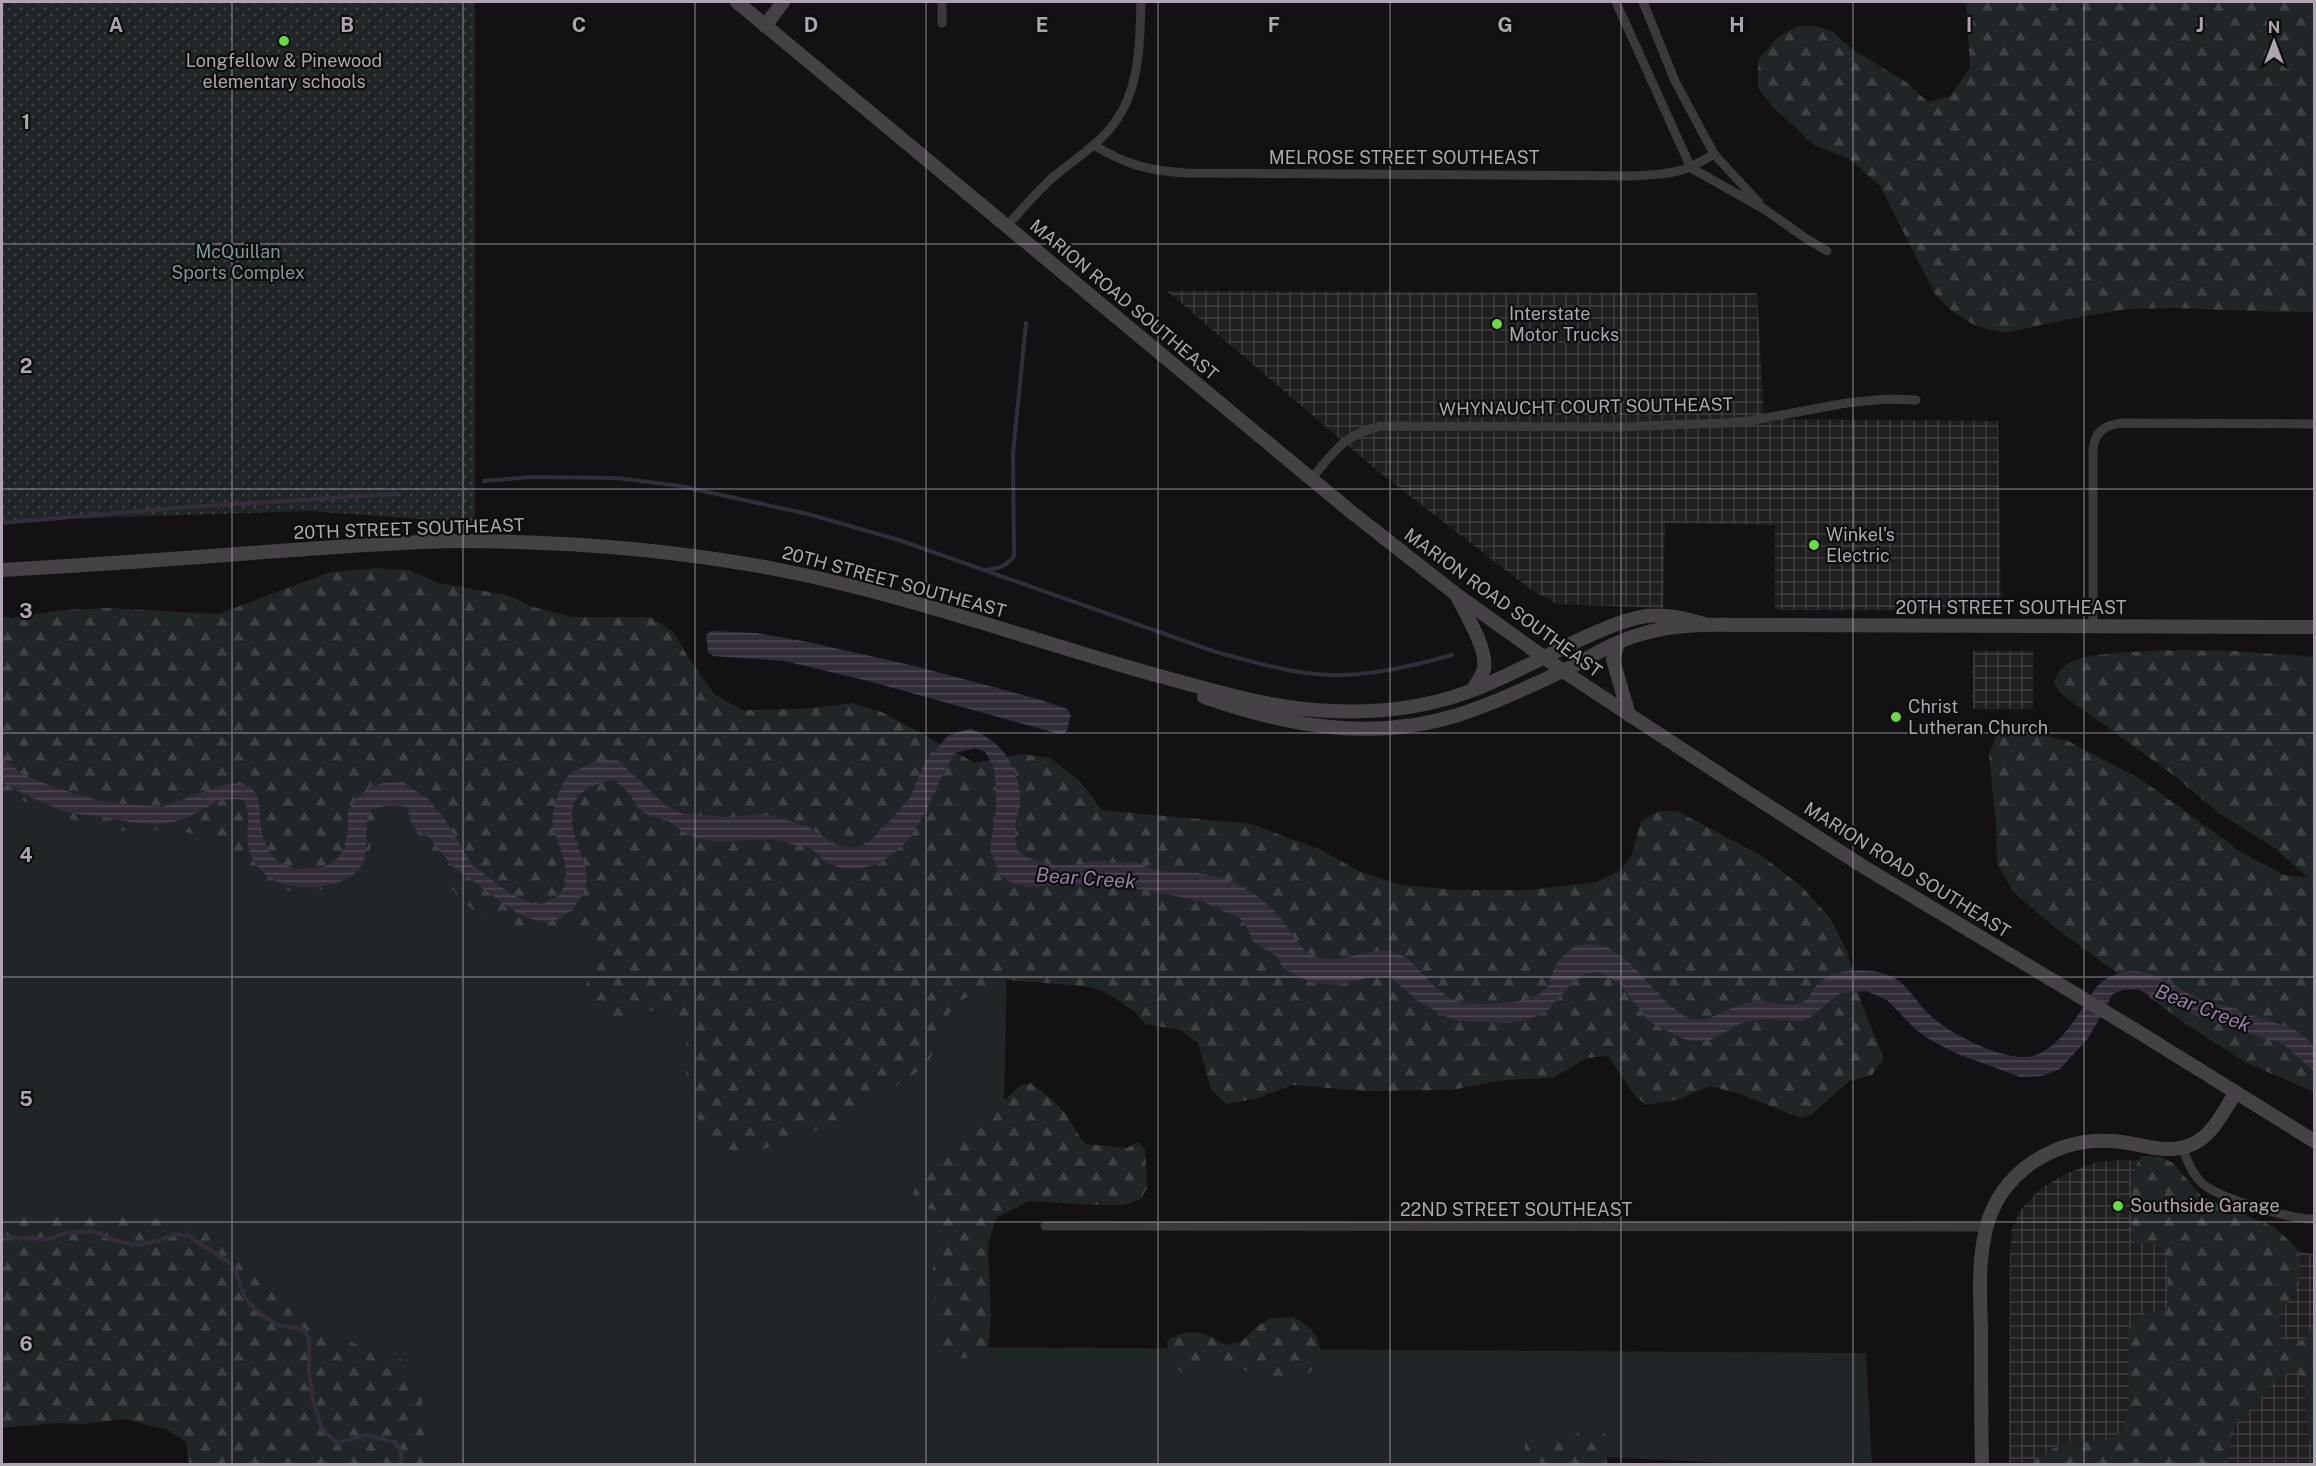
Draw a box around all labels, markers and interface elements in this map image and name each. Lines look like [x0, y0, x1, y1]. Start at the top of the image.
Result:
north arrow [2244, 12, 2304, 72]
text: A [109, 13, 123, 37]
text: B [340, 13, 354, 37]
text: C [572, 13, 586, 37]
text: D [804, 13, 818, 37]
text: E [1036, 13, 1048, 37]
text: F [1268, 13, 1280, 37]
text: G [1497, 13, 1513, 37]
text: H [1729, 13, 1745, 37]
text: I [1966, 13, 1972, 37]
text: J [2196, 13, 2204, 37]
text: N [2268, 18, 2280, 37]
marker: Longfellow & Pinewood elementary schools [277, 34, 291, 48]
place label: Longfellow & Pinewood elementary schools [186, 50, 382, 92]
text: 1 [22, 110, 30, 134]
street label: MELROSE STREET SOUTHEAST [1269, 147, 1540, 168]
street label: MARION ROAD SOUTHEAST [1026, 215, 1223, 385]
park label: McQuillan Sports Complex [171, 241, 305, 283]
place label: Interstate Motor Trucks [1509, 303, 1619, 345]
marker: Interstate Motor Trucks [1490, 317, 1504, 331]
text: 2 [20, 354, 32, 378]
street label: WHYNAUCHT COURT SOUTHEAST [1439, 393, 1734, 420]
street label: 20TH STREET SOUTHEAST [293, 514, 525, 543]
street label: MARION ROAD SOUTHEAST [1400, 524, 1606, 682]
place label: Winkel's Electric [1826, 524, 1895, 566]
marker: Winkel's Electric [1807, 538, 1821, 552]
street label: 20TH STREET SOUTHEAST [780, 541, 1009, 622]
street label: 20TH STREET SOUTHEAST [1896, 597, 2127, 618]
text: 3 [19, 599, 33, 623]
place label: Christ Lutheran Church [1908, 696, 2048, 738]
marker: Christ Lutheran Church [1889, 710, 1903, 724]
street label: MARION ROAD SOUTHEAST [1800, 797, 2015, 942]
text: 4 [19, 843, 33, 867]
water label: Bear Creek [1035, 863, 1137, 893]
water label: Bear Creek [2152, 979, 2254, 1037]
text: 5 [19, 1087, 33, 1111]
place label: Southside Garage [2130, 1195, 2280, 1216]
street label: 22ND STREET SOUTHEAST [1400, 1199, 1632, 1220]
marker: Southside Garage [2111, 1199, 2125, 1213]
text: 6 [19, 1332, 33, 1356]

